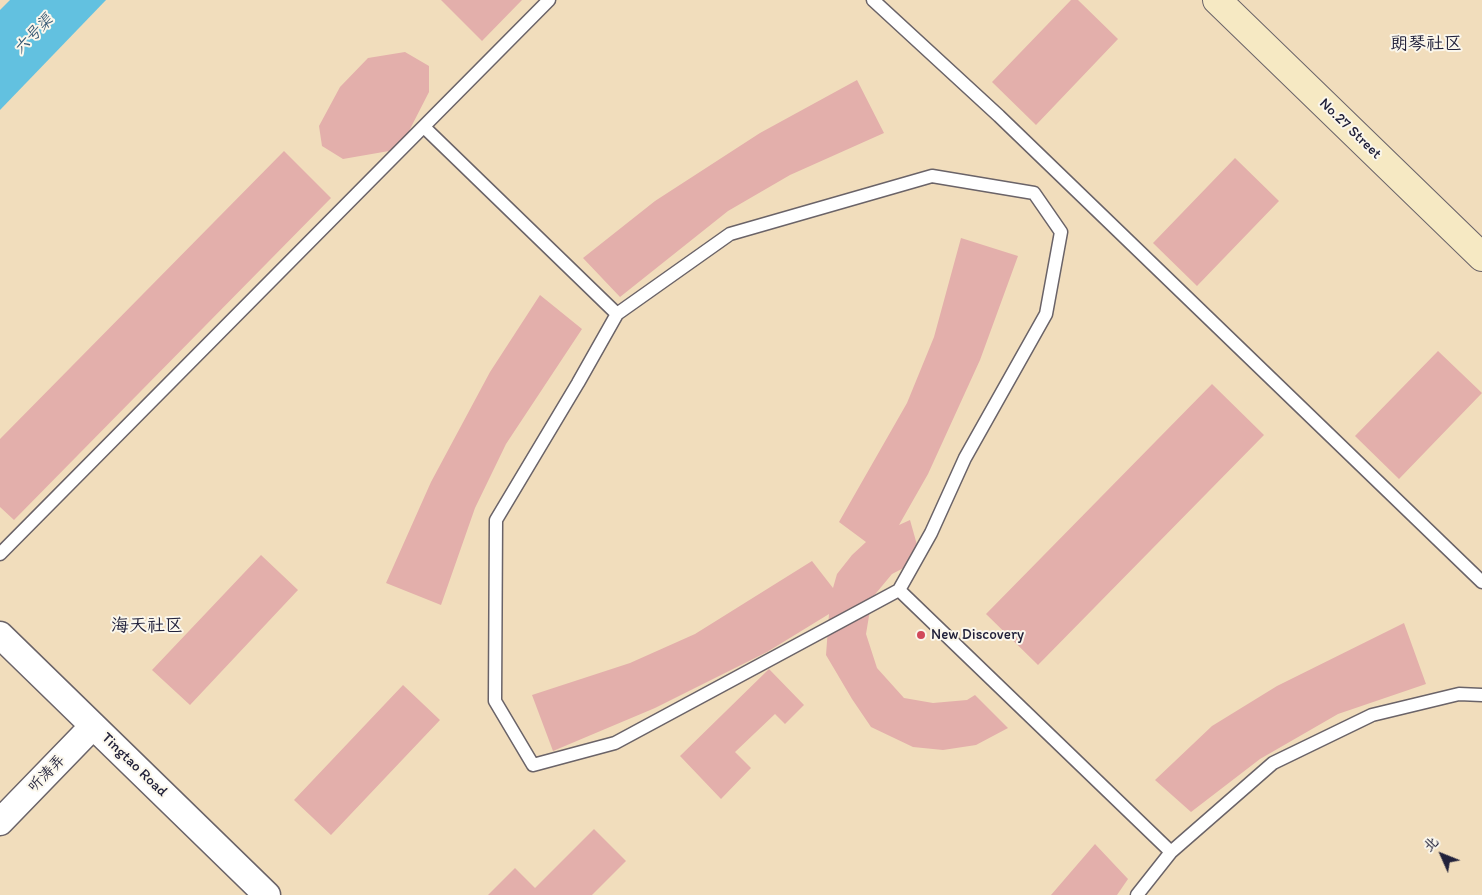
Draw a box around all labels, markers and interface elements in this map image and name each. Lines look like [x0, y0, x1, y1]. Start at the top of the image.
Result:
water label: 六号渠 [10, 11, 58, 59]
district label: 朗琴社区 [1390, 33, 1462, 55]
street label: No.27 Street [1315, 95, 1385, 163]
district label: 海天社区 [111, 615, 183, 637]
place label: New Discovery [931, 626, 1024, 644]
marker: New Discovery [915, 629, 927, 641]
street label: Tingtao Road [97, 729, 171, 801]
street label: 听涛弄 [25, 752, 69, 796]
north arrow [1417, 830, 1467, 880]
text: 北 [1420, 833, 1442, 855]

